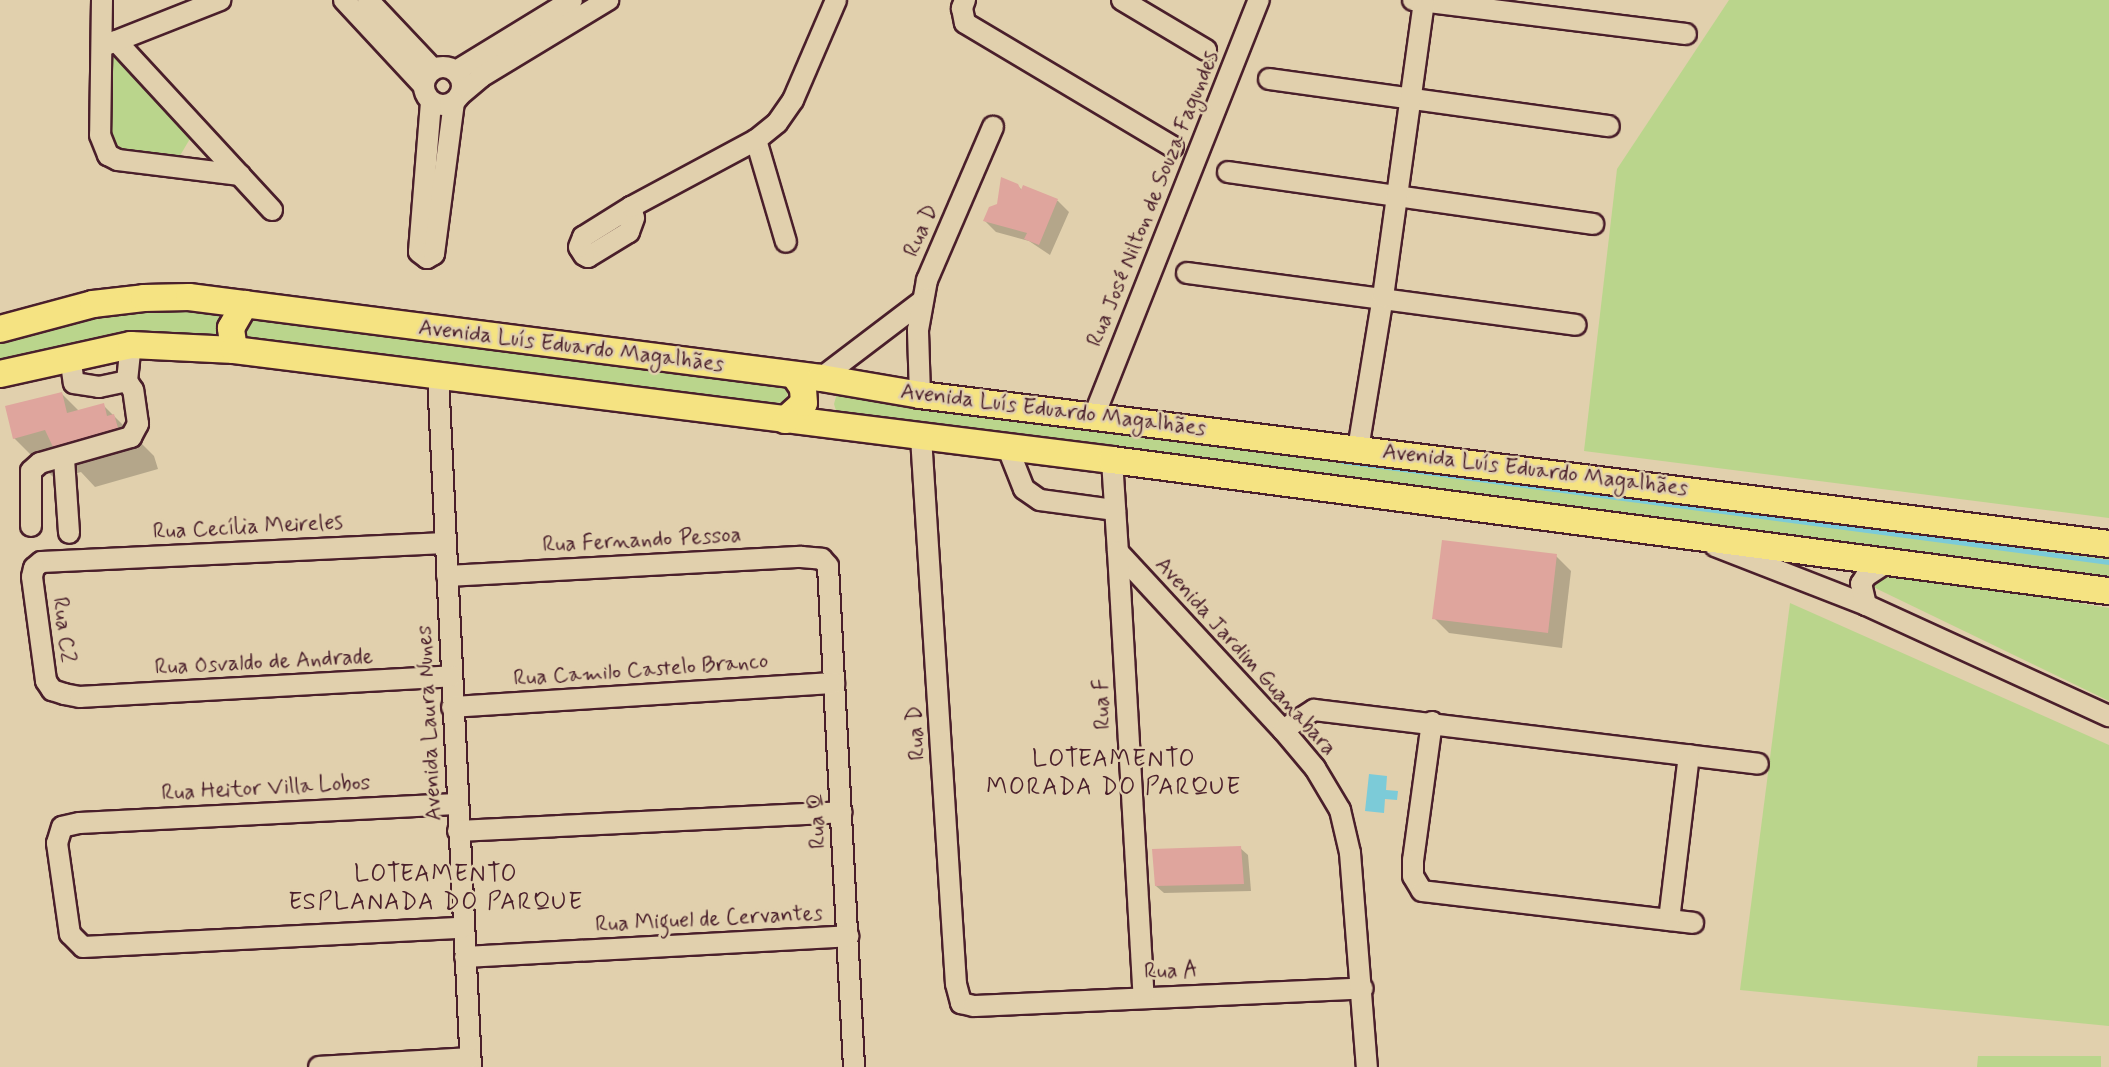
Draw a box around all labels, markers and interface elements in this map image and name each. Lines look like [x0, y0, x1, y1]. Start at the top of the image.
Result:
street label: Rua José Nilton de Souza Fagundes [1082, 45, 1226, 353]
street label: Rua D [899, 201, 945, 261]
street label: Avenida Luís Eduardo Magalhães [419, 315, 723, 379]
street label: Avenida Luís Eduardo Magalhães [901, 379, 1205, 443]
street label: Avenida Luís Eduardo Magalhães [1383, 439, 1687, 503]
street label: Rua Cecília Meireles [152, 510, 344, 546]
street label: Rua Fernando Pessoa [543, 523, 741, 559]
street label: Avenida Jardim Guanabara [1150, 553, 1340, 761]
street label: Rua C2 [45, 596, 81, 664]
street label: Avenida Laura Nunes [412, 624, 448, 822]
street label: Rua Osvaldo de Andrade [154, 644, 374, 682]
street label: Rua Camilo Castelo Branco [514, 649, 768, 693]
street label: Rua F [1088, 678, 1118, 730]
street label: Rua D [902, 705, 932, 761]
district label: LOTEAMENTO MORADA DO PARQUE [986, 746, 1242, 802]
street label: Rua Heitor Villa Lobos [163, 770, 369, 808]
street label: Rua Q [803, 792, 833, 850]
district label: LOTEAMENTO ESPLANADA DO PARQUE [289, 861, 583, 917]
street label: Rua Miguel de Cervantes [597, 901, 821, 939]
street label: Rua A [1144, 958, 1198, 986]

